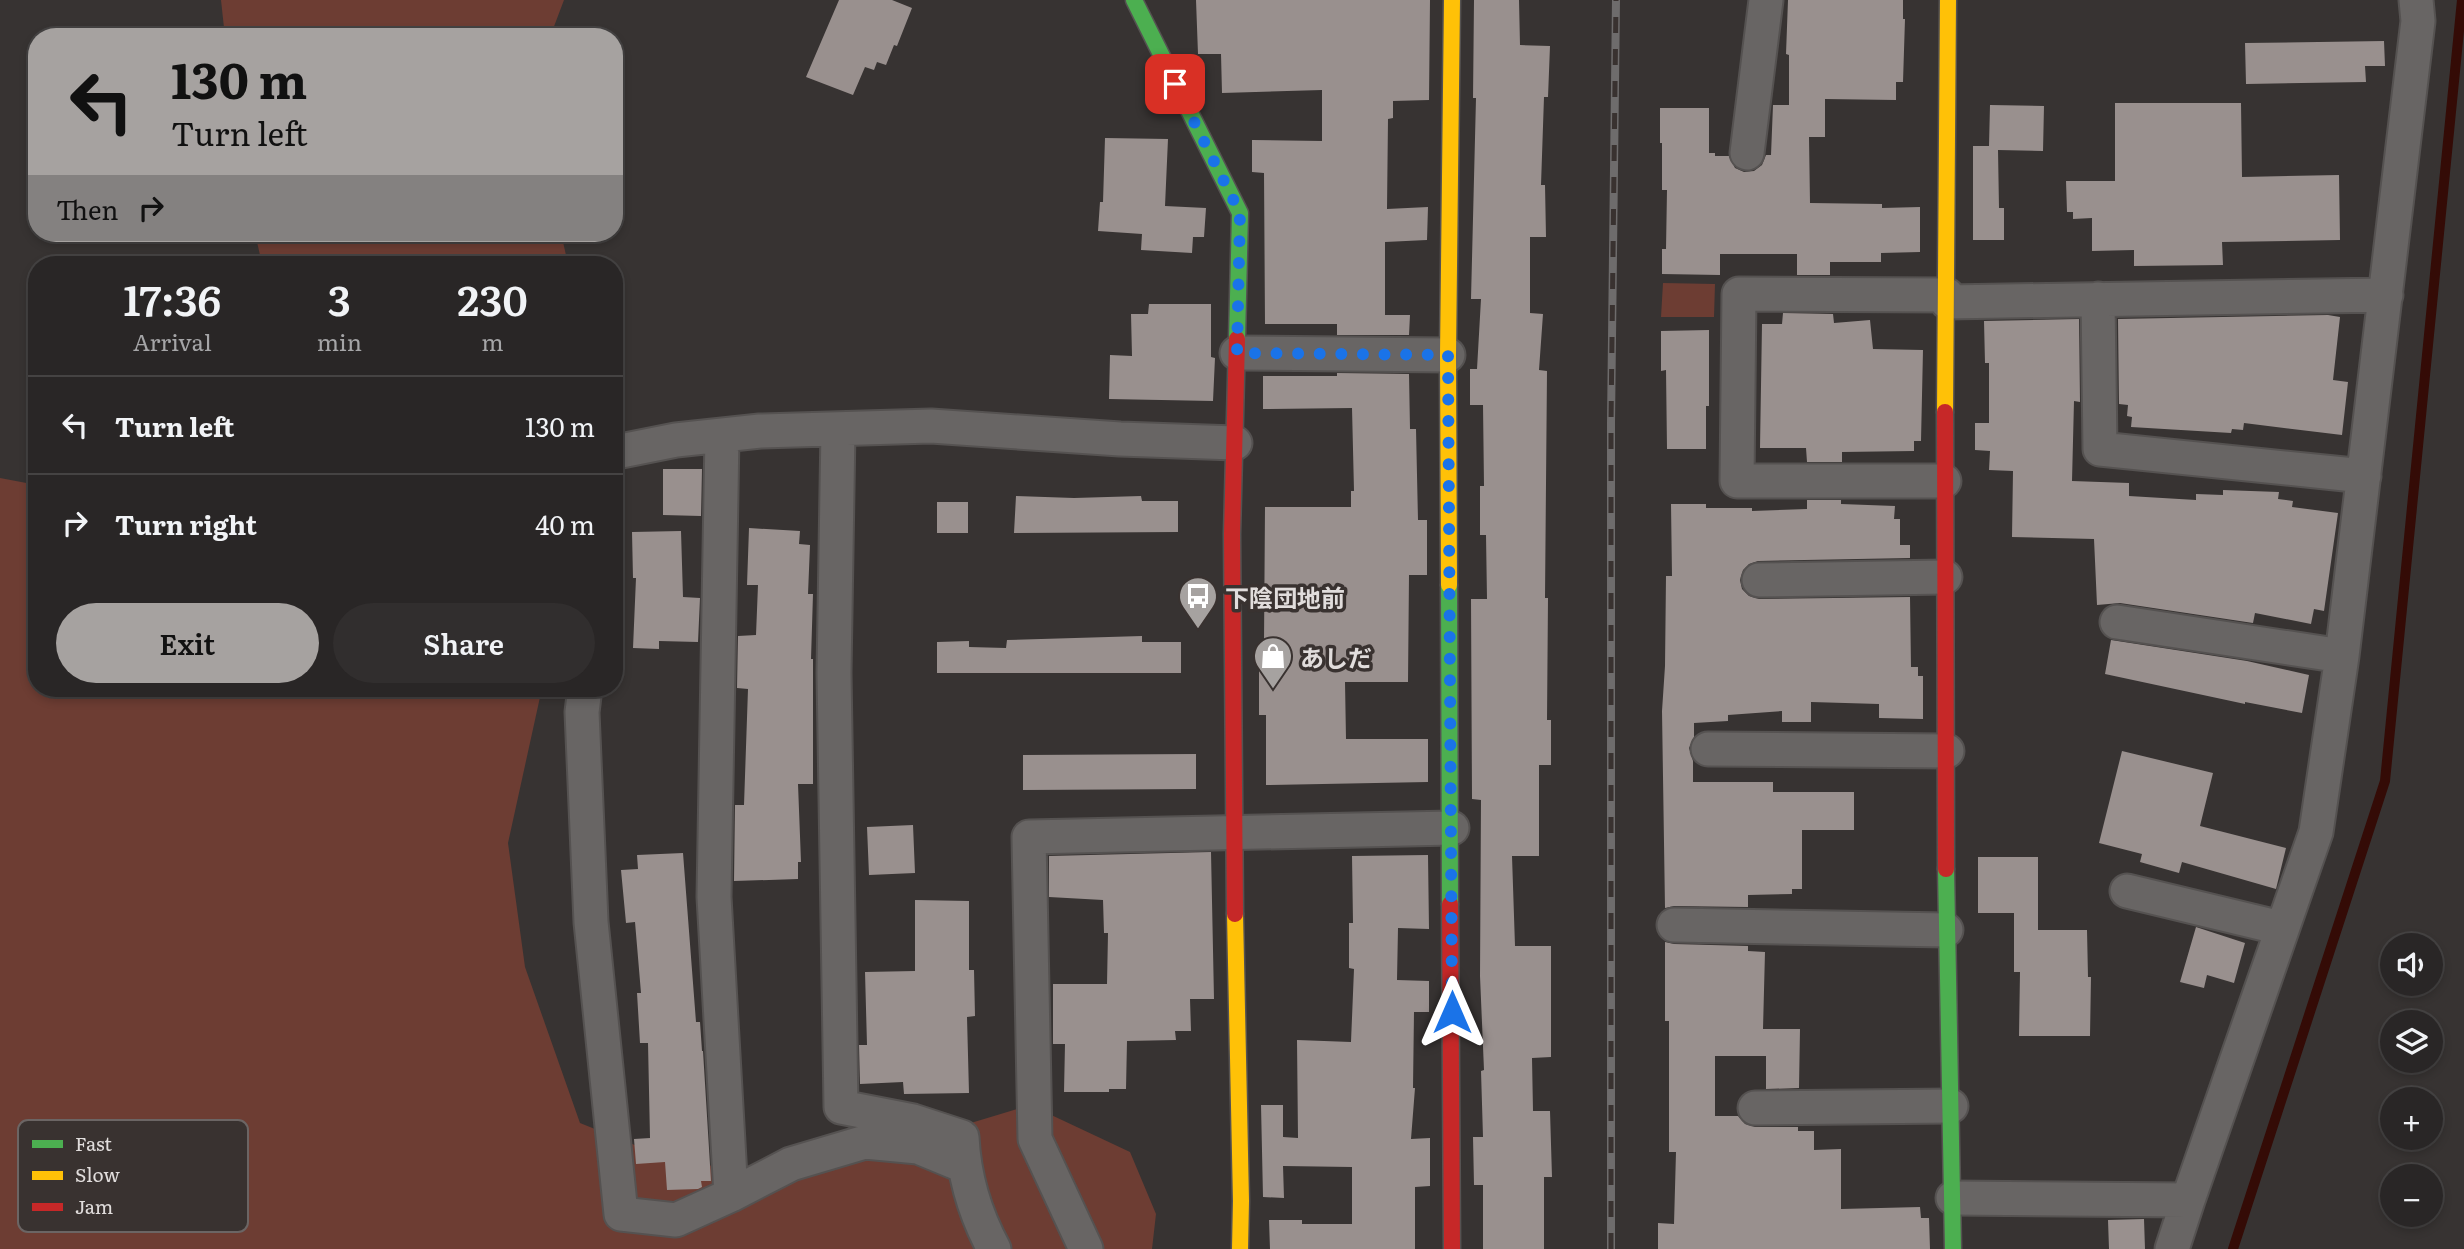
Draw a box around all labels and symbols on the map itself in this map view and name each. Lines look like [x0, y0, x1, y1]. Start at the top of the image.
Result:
pin [1145, 54, 1205, 114]
bus stop icon: 下陰団地前 [1177, 575, 1219, 630]
place label: 下陰団地前 [1225, 579, 1345, 614]
shop icon: あしだ [1252, 635, 1294, 690]
place label: あしだ [1300, 639, 1372, 674]
position arrow [1415, 975, 1489, 1049]
legend [18, 1120, 248, 1232]
text: Fast [75, 1129, 112, 1157]
text: Slow [75, 1160, 120, 1188]
text: Jam [75, 1192, 113, 1220]

